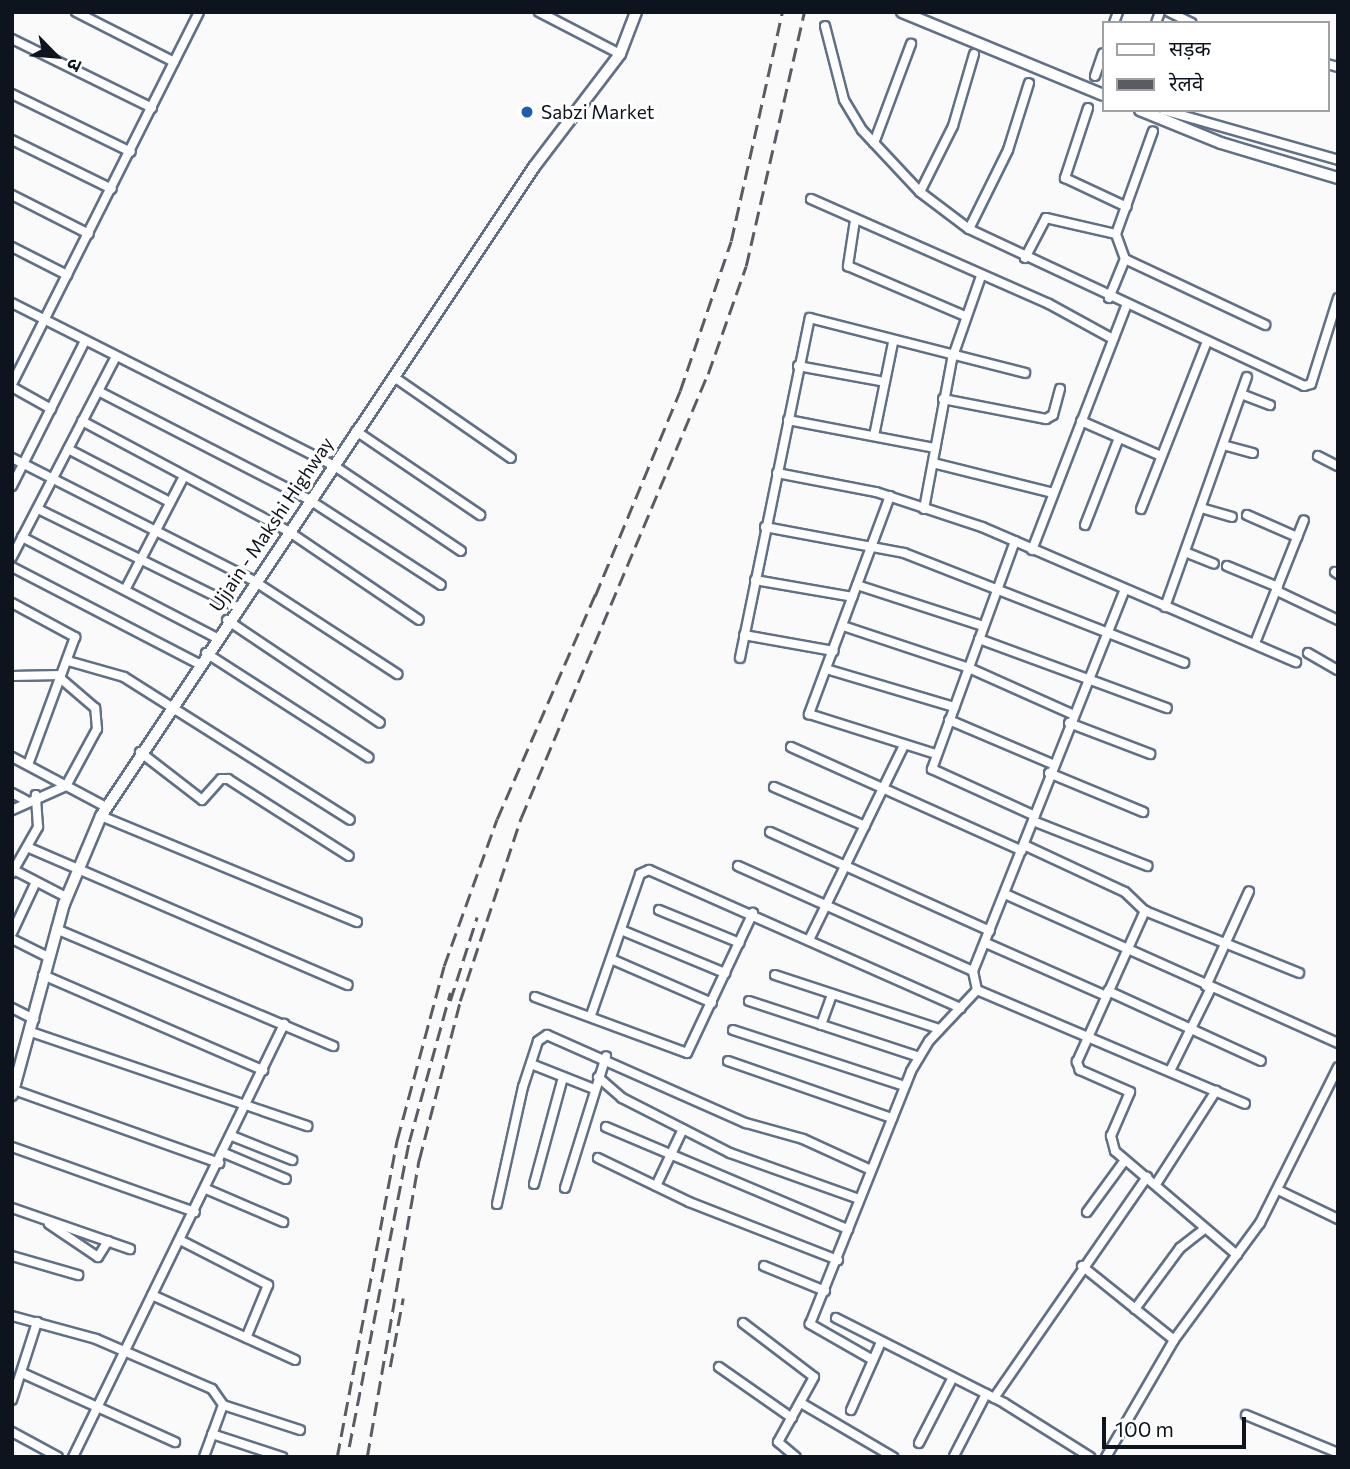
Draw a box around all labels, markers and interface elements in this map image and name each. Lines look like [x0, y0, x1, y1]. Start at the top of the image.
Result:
north arrow [21, 21, 91, 91]
legend [1102, 21, 1329, 112]
text: सड़क [1169, 35, 1211, 60]
text: उ [63, 55, 88, 75]
text: रेलवे [1169, 70, 1204, 95]
place label: Sabzi Market [541, 101, 654, 123]
marker: Sabzi Market [519, 104, 535, 120]
street label: Ujjain - Makshi Highway [204, 432, 338, 616]
scale bar [1105, 1402, 1248, 1446]
text: 100 m [1115, 1416, 1174, 1441]

